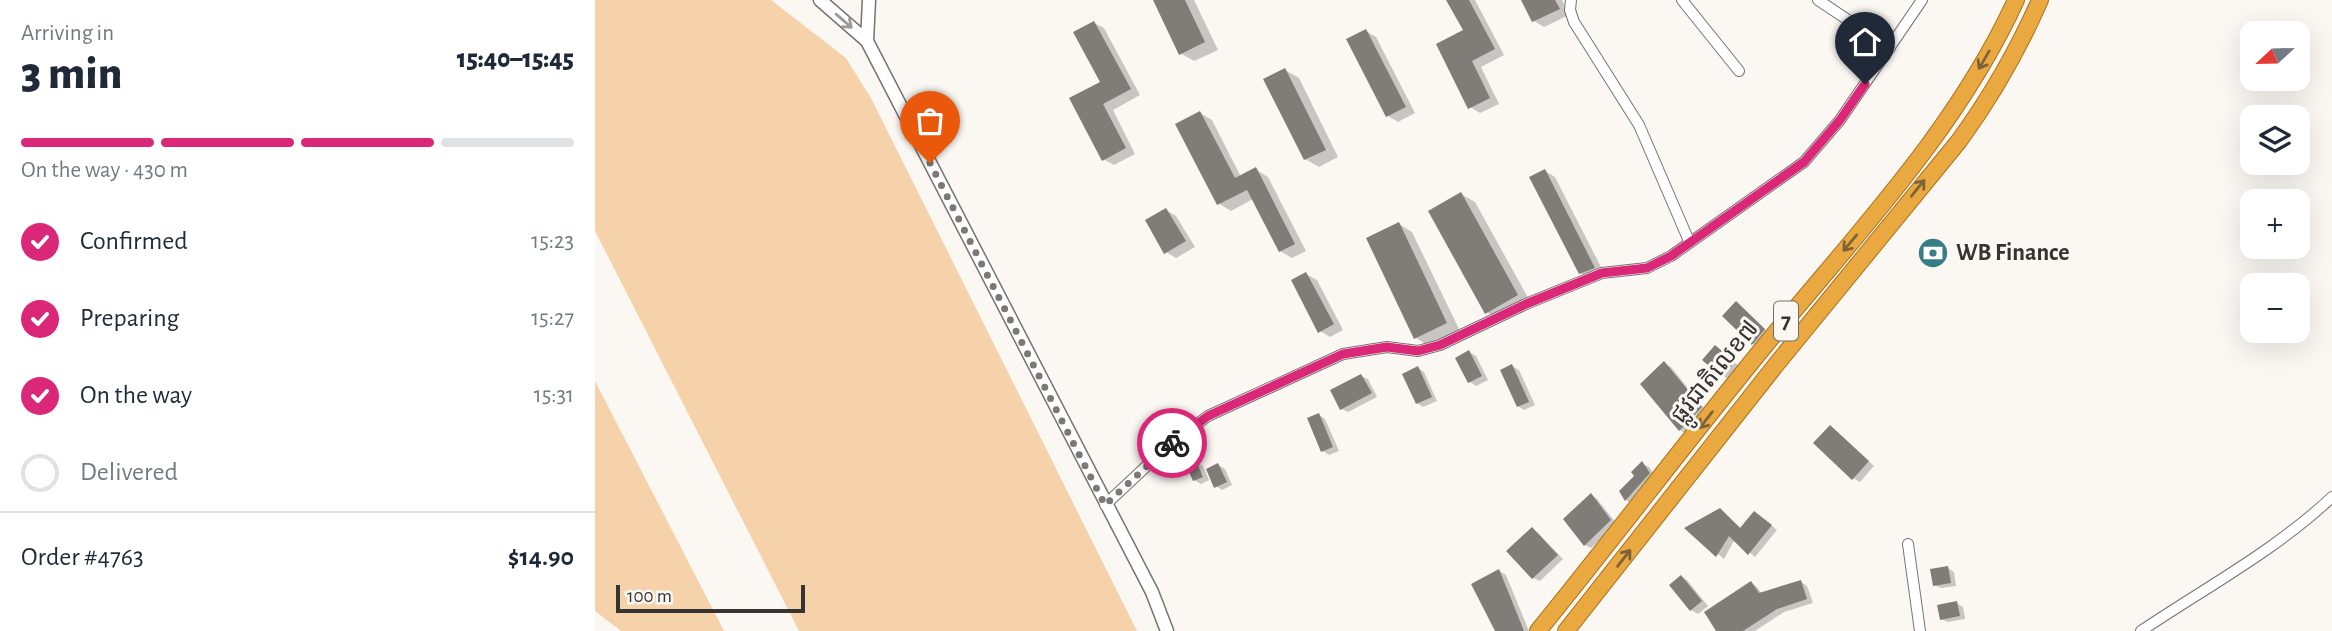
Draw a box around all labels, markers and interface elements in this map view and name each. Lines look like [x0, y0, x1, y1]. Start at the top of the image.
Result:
pin [1835, 12.0, 1895, 84]
one-way arrow [835, 13, 853, 29]
north arrow [2240, 21, 2310, 91]
map controls [2240, 21, 2310, 343]
text: Arriving in [21, 22, 114, 45]
icon: home [1846, 23, 1884, 61]
text: 15:40–15:45 [457, 46, 574, 72]
one-way arrow [1977, 50, 1991, 70]
text: 3 min [21, 51, 122, 97]
pin [900, 91, 960, 163]
icon: bag [911, 102, 949, 140]
button: layers [2240, 105, 2310, 175]
text: On the way · 430 m [21, 159, 188, 182]
one-way arrow [1910, 180, 1926, 198]
button: + [2240, 189, 2310, 259]
icon: check [21, 223, 59, 261]
text: Confirmed [80, 228, 188, 254]
text: 15:23 [531, 230, 574, 253]
one-way arrow [1842, 234, 1858, 252]
bank icon: WB Finance [1916, 236, 1950, 270]
place label: WB Finance [1956, 241, 2070, 265]
button: − [2240, 273, 2310, 343]
icon: check [21, 300, 59, 338]
road number: 7 [1774, 302, 1798, 340]
text: Preparing [80, 305, 179, 331]
text: 15:27 [531, 307, 574, 330]
street label: ផ្លូវជាតិលេខ៧ [1666, 316, 1770, 433]
icon: check [21, 377, 59, 415]
text: On the way [80, 382, 192, 408]
text: 15:31 [534, 384, 574, 407]
courier [1137, 408, 1207, 478]
one-way arrow [1699, 410, 1714, 428]
icon: bike [1153, 424, 1191, 462]
text: Delivered [80, 459, 178, 485]
text: Order #4763 [21, 544, 144, 570]
text: $14.90 [508, 544, 574, 570]
one-way arrow [1616, 550, 1632, 568]
scale bar [616, 582, 805, 614]
text: 100 m [627, 587, 672, 606]

